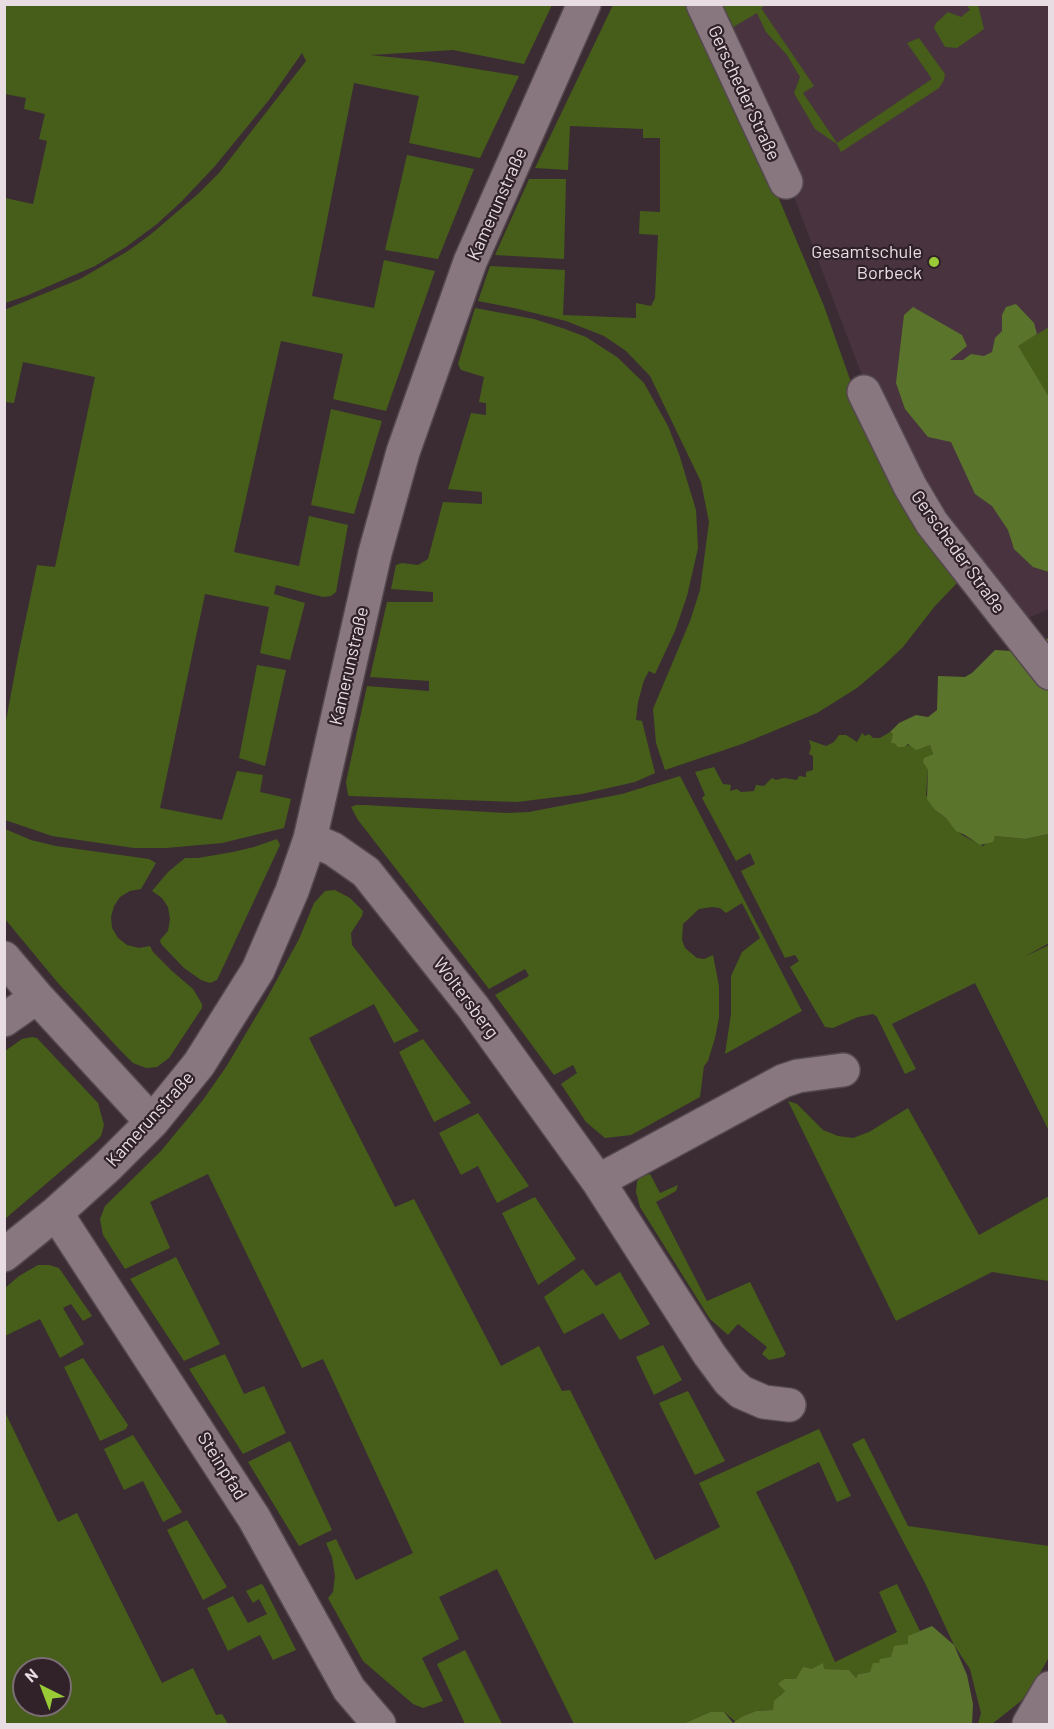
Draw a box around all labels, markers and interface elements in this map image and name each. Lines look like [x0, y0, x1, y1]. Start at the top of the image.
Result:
street label: Gerscheder Straße [703, 22, 785, 164]
street label: Kamerunstraße [463, 144, 531, 264]
place label: Gesamtschule Borbeck [811, 241, 922, 284]
marker: Gesamtschule Borbeck [927, 255, 941, 269]
street label: Gerscheder Straße [906, 486, 1010, 618]
street label: Kamerunstraße [325, 605, 373, 727]
street label: Woltersberg [429, 953, 503, 1043]
street label: Kamerunstraße [101, 1067, 199, 1171]
street label: Steinpfad [193, 1428, 251, 1504]
north arrow [12, 1657, 72, 1717]
text: N [21, 1664, 41, 1685]

